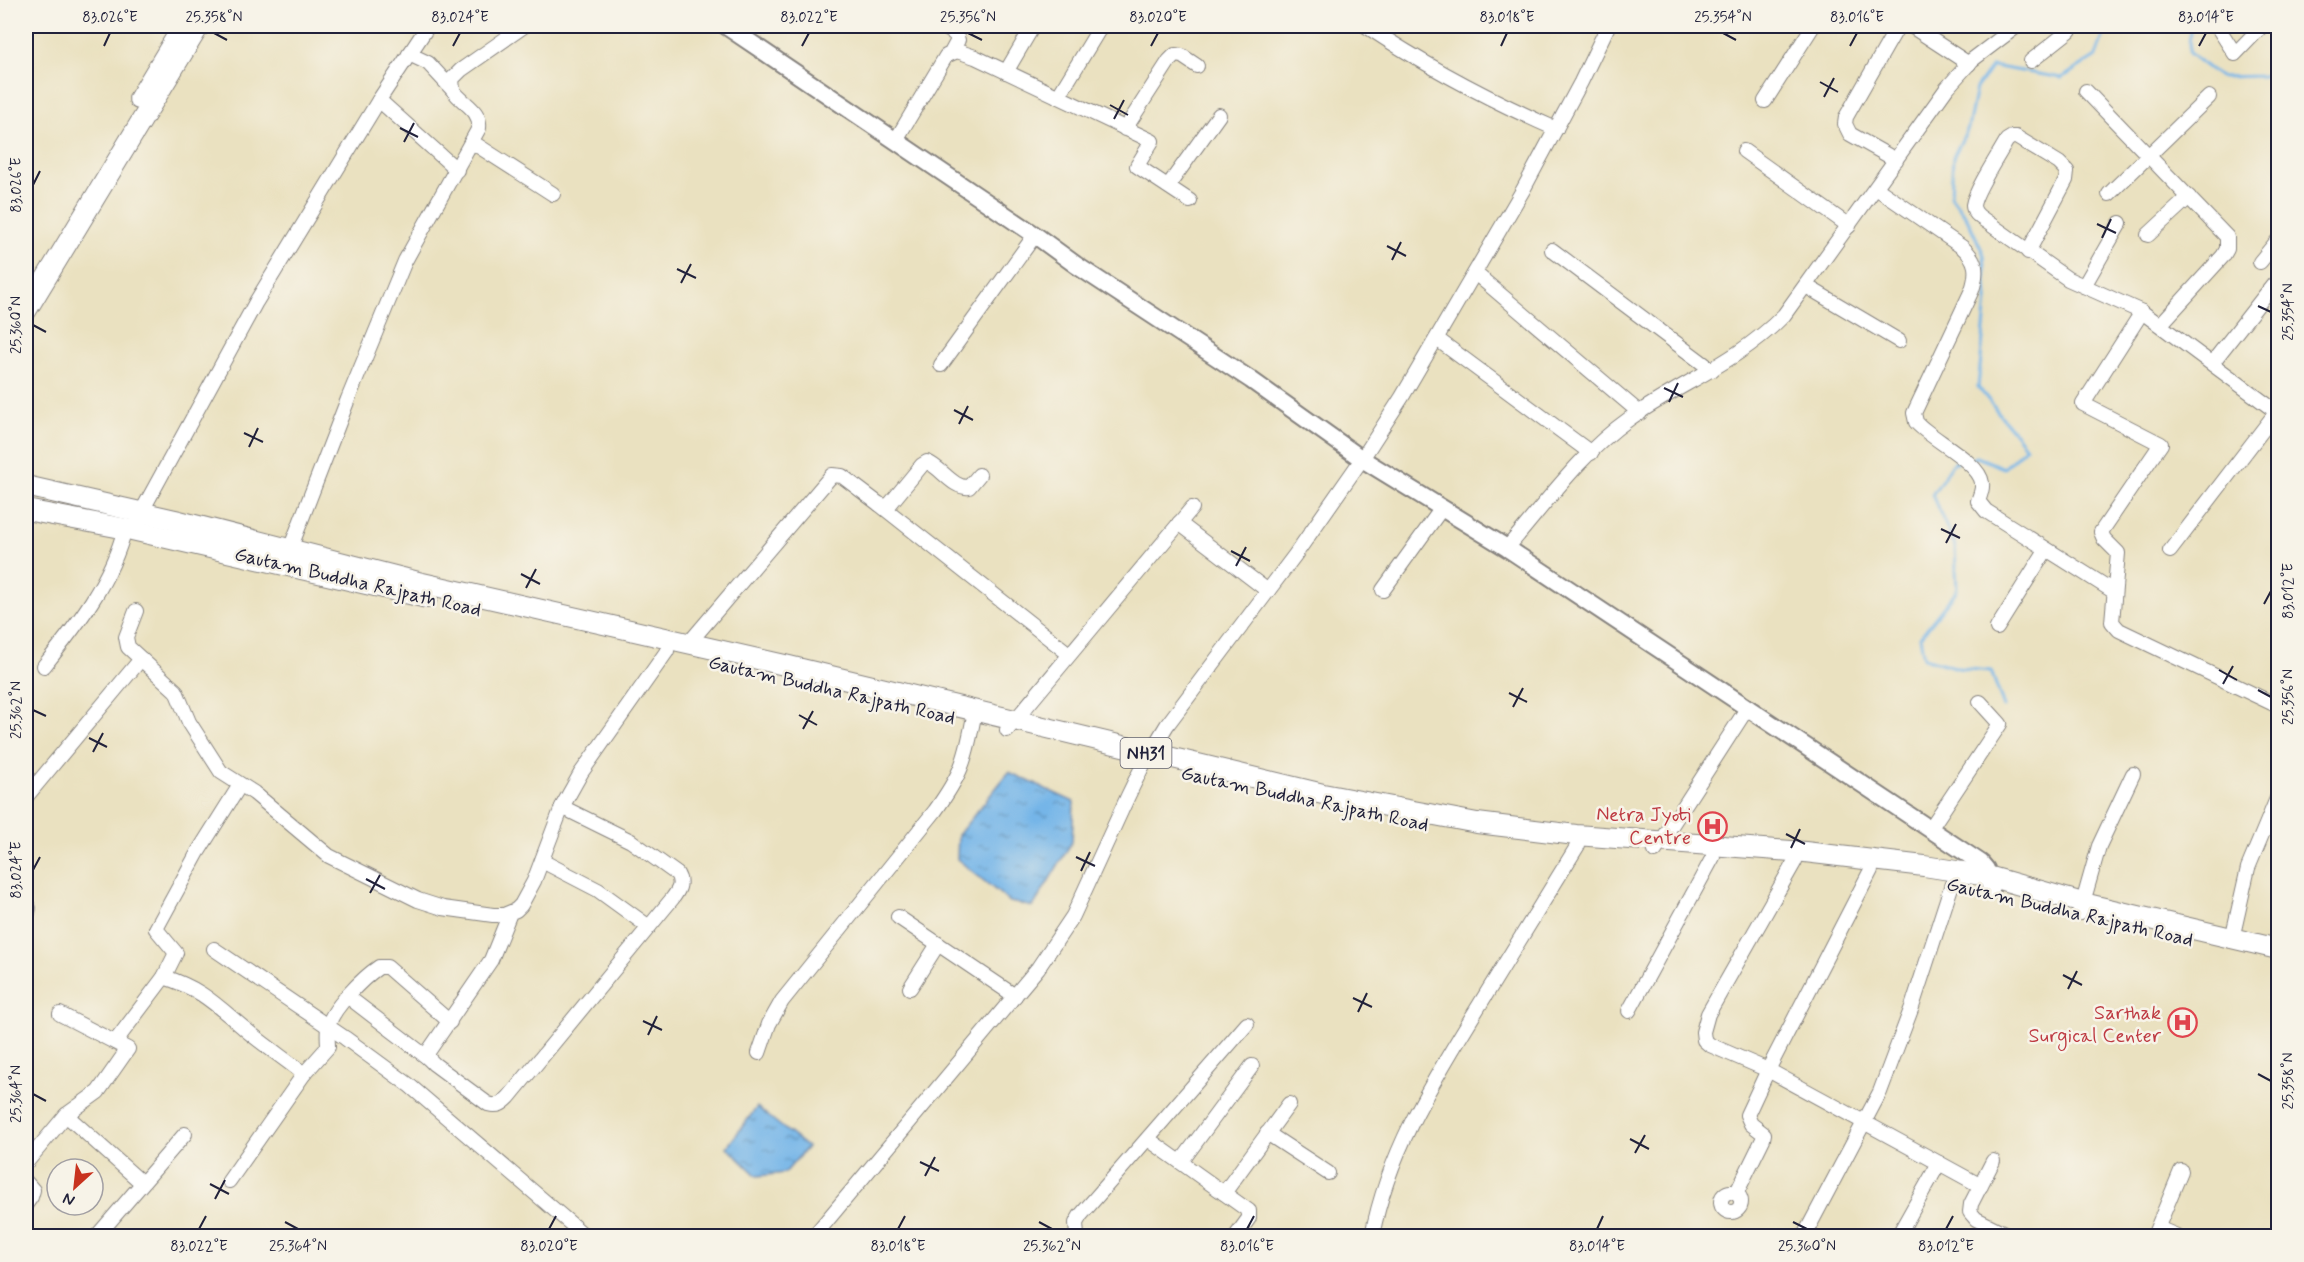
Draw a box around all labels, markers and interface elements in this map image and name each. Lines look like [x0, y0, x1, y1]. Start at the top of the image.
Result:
text: 83.026°E [82, 8, 138, 28]
text: 25.358°N [186, 8, 242, 28]
text: 83.024°E [431, 8, 489, 28]
text: 83.022°E [780, 8, 838, 28]
text: 25.356°N [940, 8, 996, 28]
text: 83.020°E [1129, 8, 1187, 28]
text: 83.018°E [1479, 8, 1535, 28]
text: 25.354°N [1694, 8, 1752, 28]
text: 83.016°E [1830, 8, 1884, 28]
text: 83.014°E [2178, 8, 2234, 28]
text: 83.026°E [7, 157, 27, 213]
text: 25.354°N [2279, 283, 2299, 341]
text: 25.360°N [7, 296, 27, 354]
street label: Gautam Buddha Rajpath Road [232, 541, 484, 624]
text: 83.012°E [2279, 563, 2299, 619]
street label: Gautam Buddha Rajpath Road [706, 649, 958, 732]
text: 25.356°N [2279, 669, 2299, 725]
text: 25.362°N [7, 681, 27, 739]
road number: NH31 [1120, 738, 1172, 768]
street label: Gautam Buddha Rajpath Road [1178, 760, 1431, 839]
place label: Netra Jyoti Centre [1596, 802, 1691, 852]
hospital icon: Netra Jyoti Centre [1696, 810, 1728, 842]
text: 83.024°E [7, 841, 27, 899]
street label: Gautam Buddha Rajpath Road [1944, 871, 2196, 954]
place label: Sarthak Surgical Center [2029, 1000, 2162, 1051]
hospital icon: Sarthak Surgical Center [2166, 1007, 2198, 1039]
text: 25.358°N [2279, 1053, 2299, 1109]
text: 25.364°N [7, 1065, 27, 1123]
north arrow [45, 1157, 105, 1217]
text: N [59, 1187, 78, 1211]
text: 83.022°E [170, 1237, 228, 1257]
text: 25.364°N [269, 1237, 327, 1257]
text: 83.020°E [520, 1237, 578, 1257]
text: 83.018°E [870, 1237, 926, 1257]
text: 25.362°N [1023, 1237, 1081, 1257]
text: 83.016°E [1220, 1237, 1274, 1257]
text: 83.014°E [1569, 1237, 1625, 1257]
text: 25.360°N [1778, 1237, 1836, 1257]
text: 83.012°E [1918, 1237, 1974, 1257]

